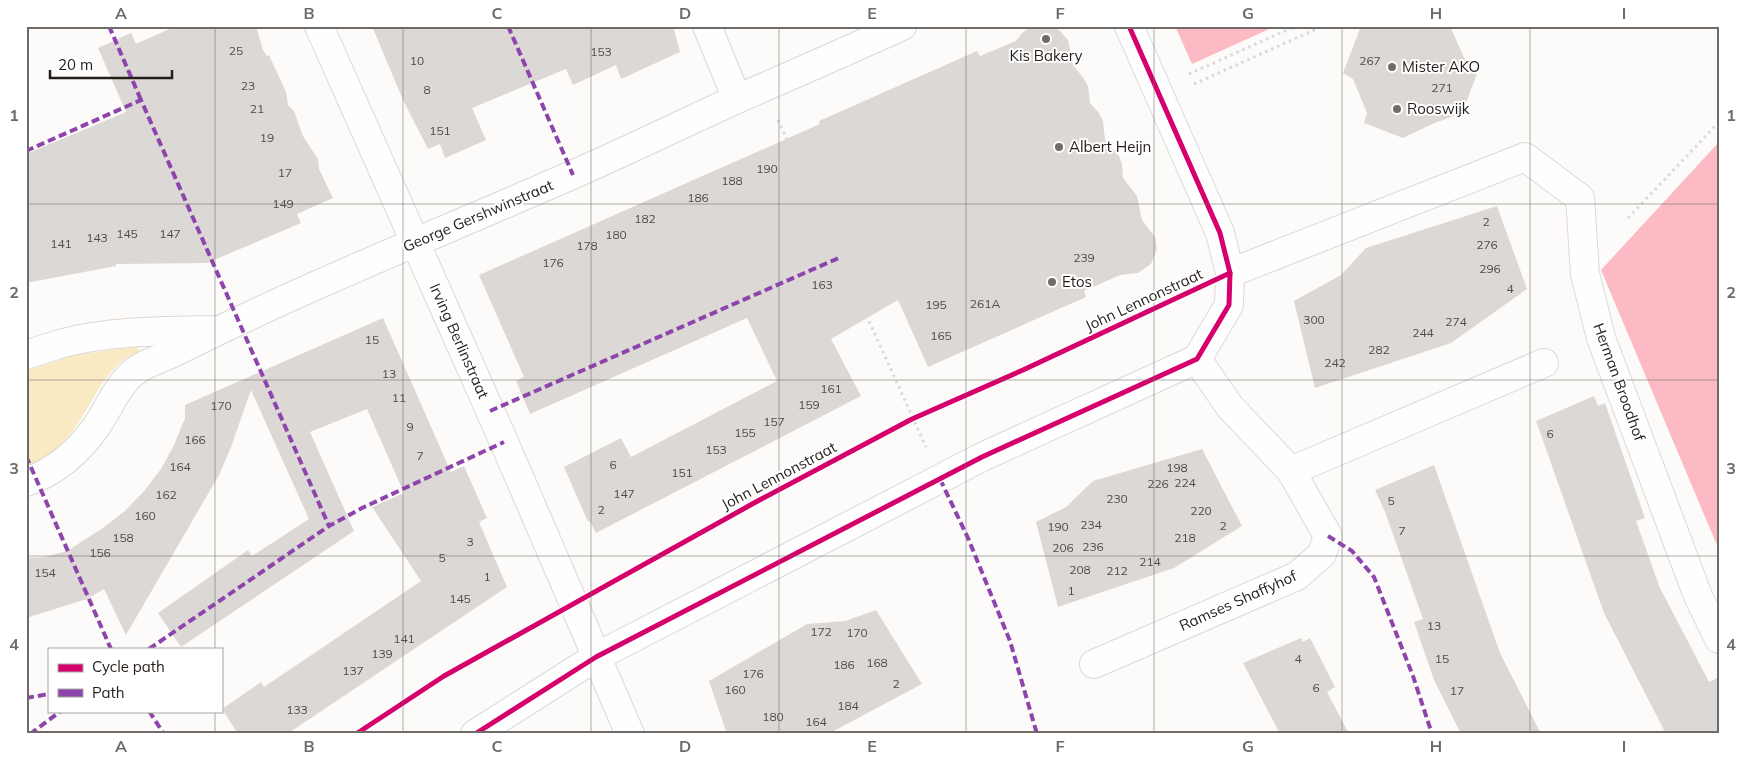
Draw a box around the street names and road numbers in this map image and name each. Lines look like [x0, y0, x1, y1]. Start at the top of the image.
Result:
street label: George Gershwinstraat [400, 175, 556, 256]
street label: John Lennonstraat [1082, 264, 1206, 335]
street label: Irving Berlinstraat [426, 280, 493, 401]
street label: Herman Broodhof [1589, 320, 1650, 444]
street label: John Lennonstraat [718, 437, 839, 514]
street label: Ramses Shaffyhof [1176, 566, 1300, 635]

